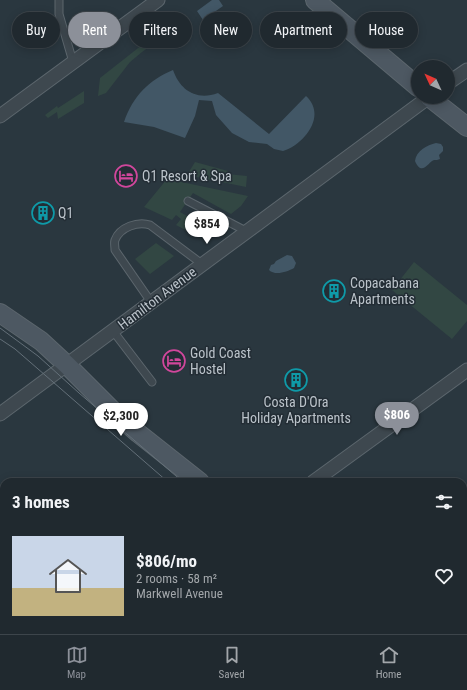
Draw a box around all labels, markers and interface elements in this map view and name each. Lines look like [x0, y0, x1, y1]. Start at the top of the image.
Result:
chip: Buy [12, 12, 60, 48]
chip: Rent [68, 12, 121, 48]
chip: Filters [129, 12, 192, 48]
chip: New [200, 12, 252, 48]
chip: Apartment [260, 12, 347, 48]
chip: House [355, 12, 418, 48]
north arrow [411, 60, 455, 104]
map controls [411, 60, 455, 104]
hotel icon: Q1 Resort & Spa [113, 163, 139, 189]
place label: Q1 Resort & Spa [142, 168, 232, 184]
building icon: Q1 [30, 200, 56, 226]
place label: Q1 [58, 205, 73, 221]
pin: $854 [183, 211, 231, 245]
text: $854 [194, 216, 220, 231]
street label: Hamilton Avenue [115, 263, 200, 333]
place label: Copacabana Apartments [350, 275, 419, 307]
building icon: Copacabana Apartments [321, 278, 347, 304]
place label: Gold Coast Hostel [190, 345, 251, 377]
hotel icon: Gold Coast Hostel [161, 348, 187, 374]
building icon: Costa D'Ora Holiday Apartments [283, 367, 309, 393]
place label: Costa D'Ora Holiday Apartments [241, 394, 351, 426]
pin: $806 [373, 402, 421, 436]
pin: $2,300 [88, 403, 154, 437]
text: $806 [384, 407, 410, 422]
text: $2,300 [103, 408, 139, 423]
icon: filters [433, 491, 455, 513]
text: 3 homes [12, 492, 70, 512]
text: $806/mo [136, 551, 197, 571]
icon: home [44, 552, 92, 600]
icon: heart [433, 565, 455, 587]
text: 2 rooms · 58 m² [136, 571, 217, 586]
text: Markwell Avenue [136, 586, 223, 601]
tab: Map [66, 644, 88, 681]
tab: Saved [219, 644, 245, 681]
tab: Home [376, 644, 401, 681]

